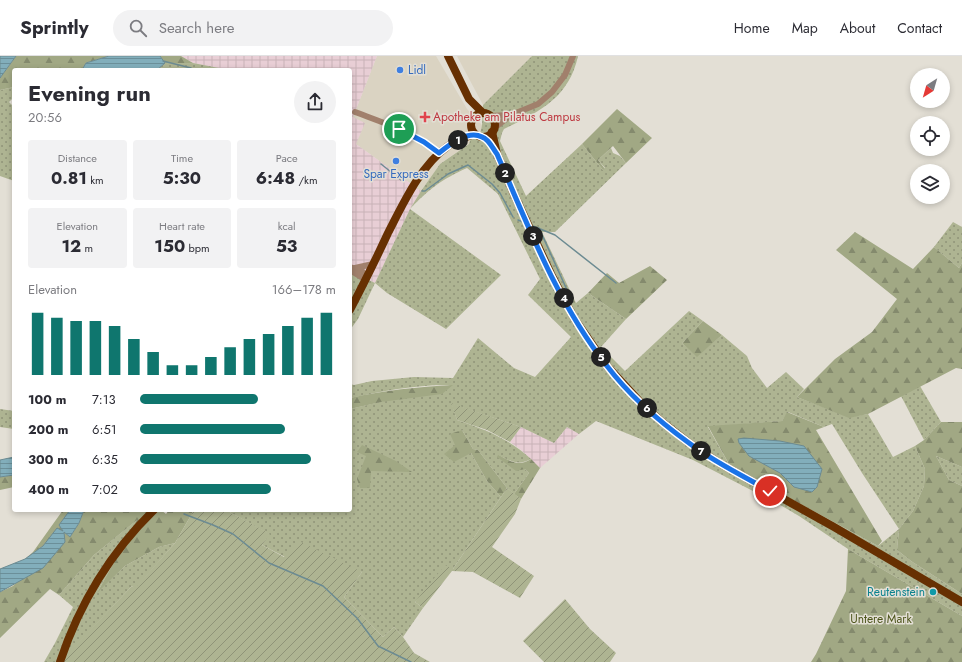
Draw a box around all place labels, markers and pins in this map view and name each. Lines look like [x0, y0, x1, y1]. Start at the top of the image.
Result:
place label: Lidl [408, 61, 426, 79]
marker: Lidl [395, 65, 405, 75]
place label: Apotheke am Pilatus Campus [433, 108, 581, 126]
pin [382, 112, 416, 146]
marker: Apotheke am Pilatus Campus [420, 112, 430, 122]
pin: 1 [448, 130, 468, 150]
marker: Spar Express [391, 156, 401, 166]
pin: 2 [495, 163, 515, 183]
place label: Spar Express [363, 165, 429, 183]
pin: 3 [523, 226, 543, 246]
pin: 4 [554, 288, 574, 308]
pin: 5 [591, 347, 611, 367]
pin: 6 [637, 398, 657, 418]
pin: 7 [691, 441, 711, 461]
pin [753, 474, 787, 508]
place label: Reutenstein [867, 583, 925, 601]
marker: Reutenstein [928, 587, 938, 597]

